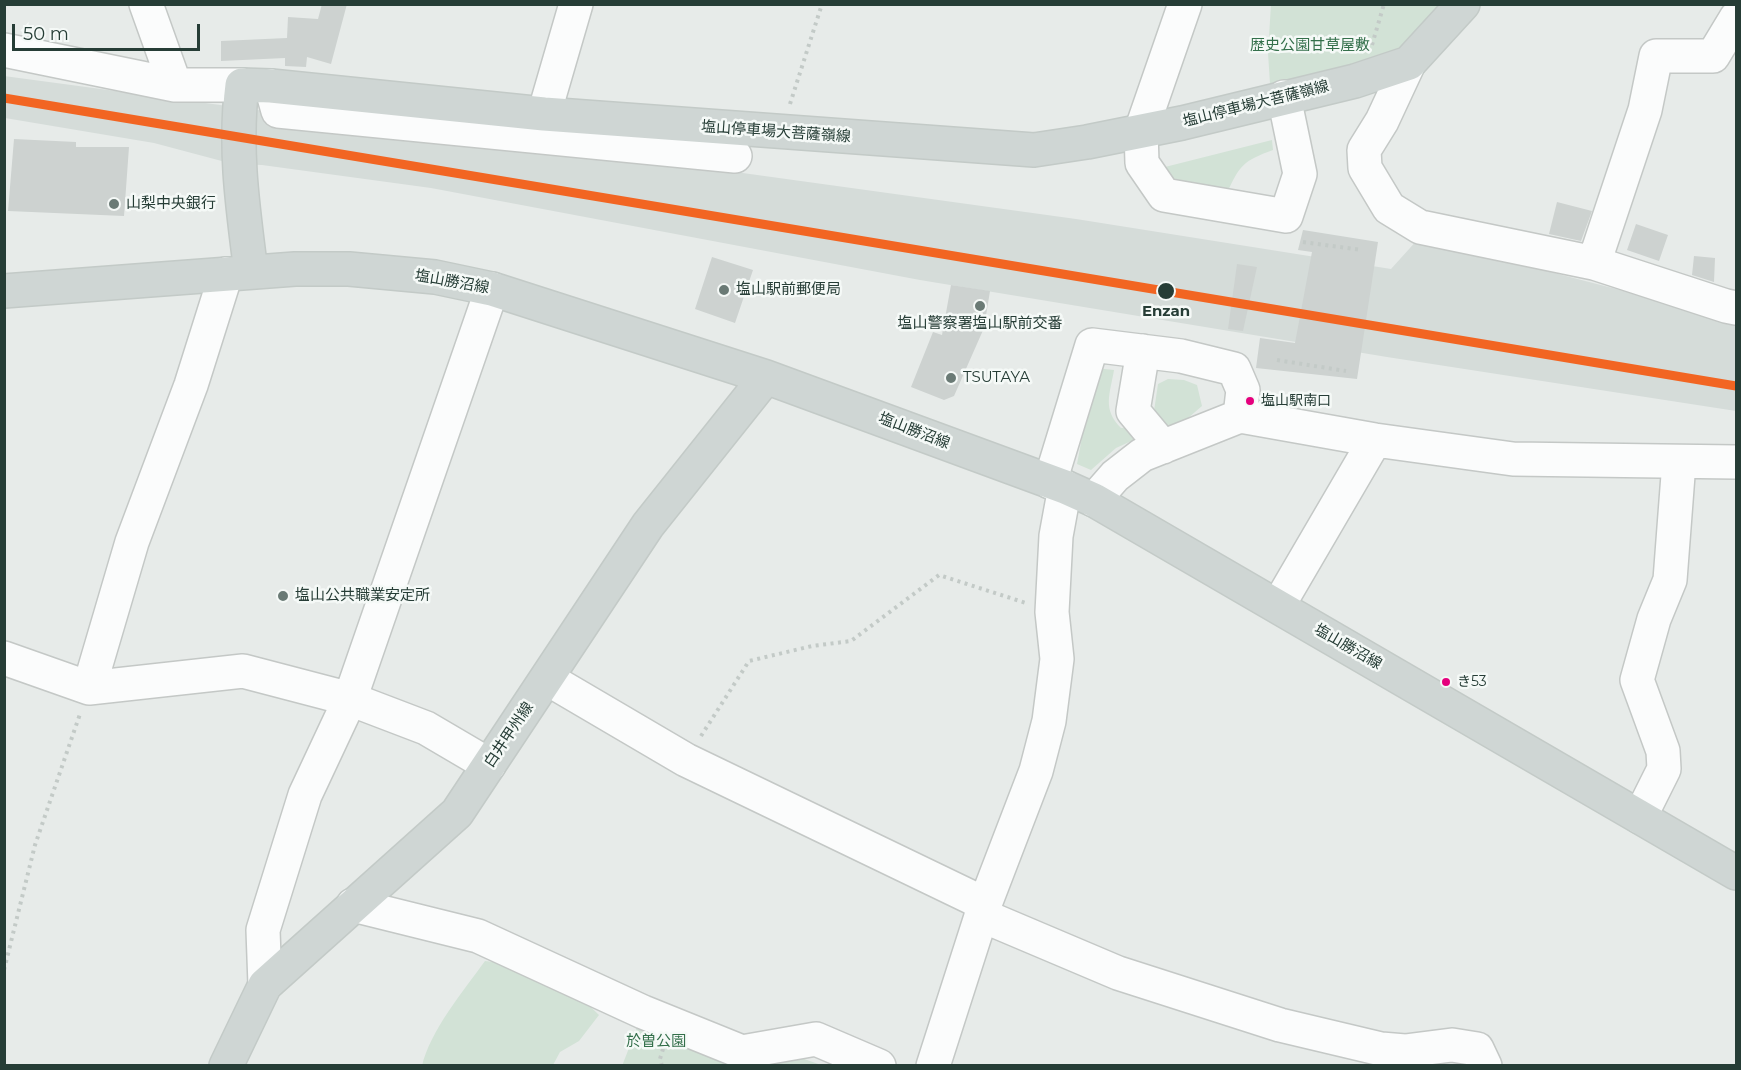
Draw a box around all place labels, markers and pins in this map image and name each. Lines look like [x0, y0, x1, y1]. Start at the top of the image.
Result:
place label: 山梨中央銀行 [126, 195, 216, 213]
marker: 山梨中央銀行 [107, 197, 121, 211]
place label: 塩山駅前郵便局 [736, 281, 841, 299]
marker: Enzan [1156, 281, 1176, 301]
marker: 塩山駅前郵便局 [717, 283, 731, 297]
marker: 塩山警察署塩山駅前交番 [973, 299, 987, 313]
place label: Enzan [1142, 303, 1190, 321]
place label: 塩山警察署塩山駅前交番 [898, 315, 1062, 333]
place label: TSUTAYA [963, 369, 1030, 387]
marker: TSUTAYA [944, 371, 958, 385]
place label: 塩山駅南口 [1261, 393, 1331, 409]
marker: 塩山駅南口 [1244, 395, 1256, 407]
place label: 塩山公共職業安定所 [295, 587, 430, 605]
marker: 塩山公共職業安定所 [276, 589, 290, 603]
place label: き53 [1457, 674, 1487, 690]
marker: き53 [1440, 676, 1452, 688]

